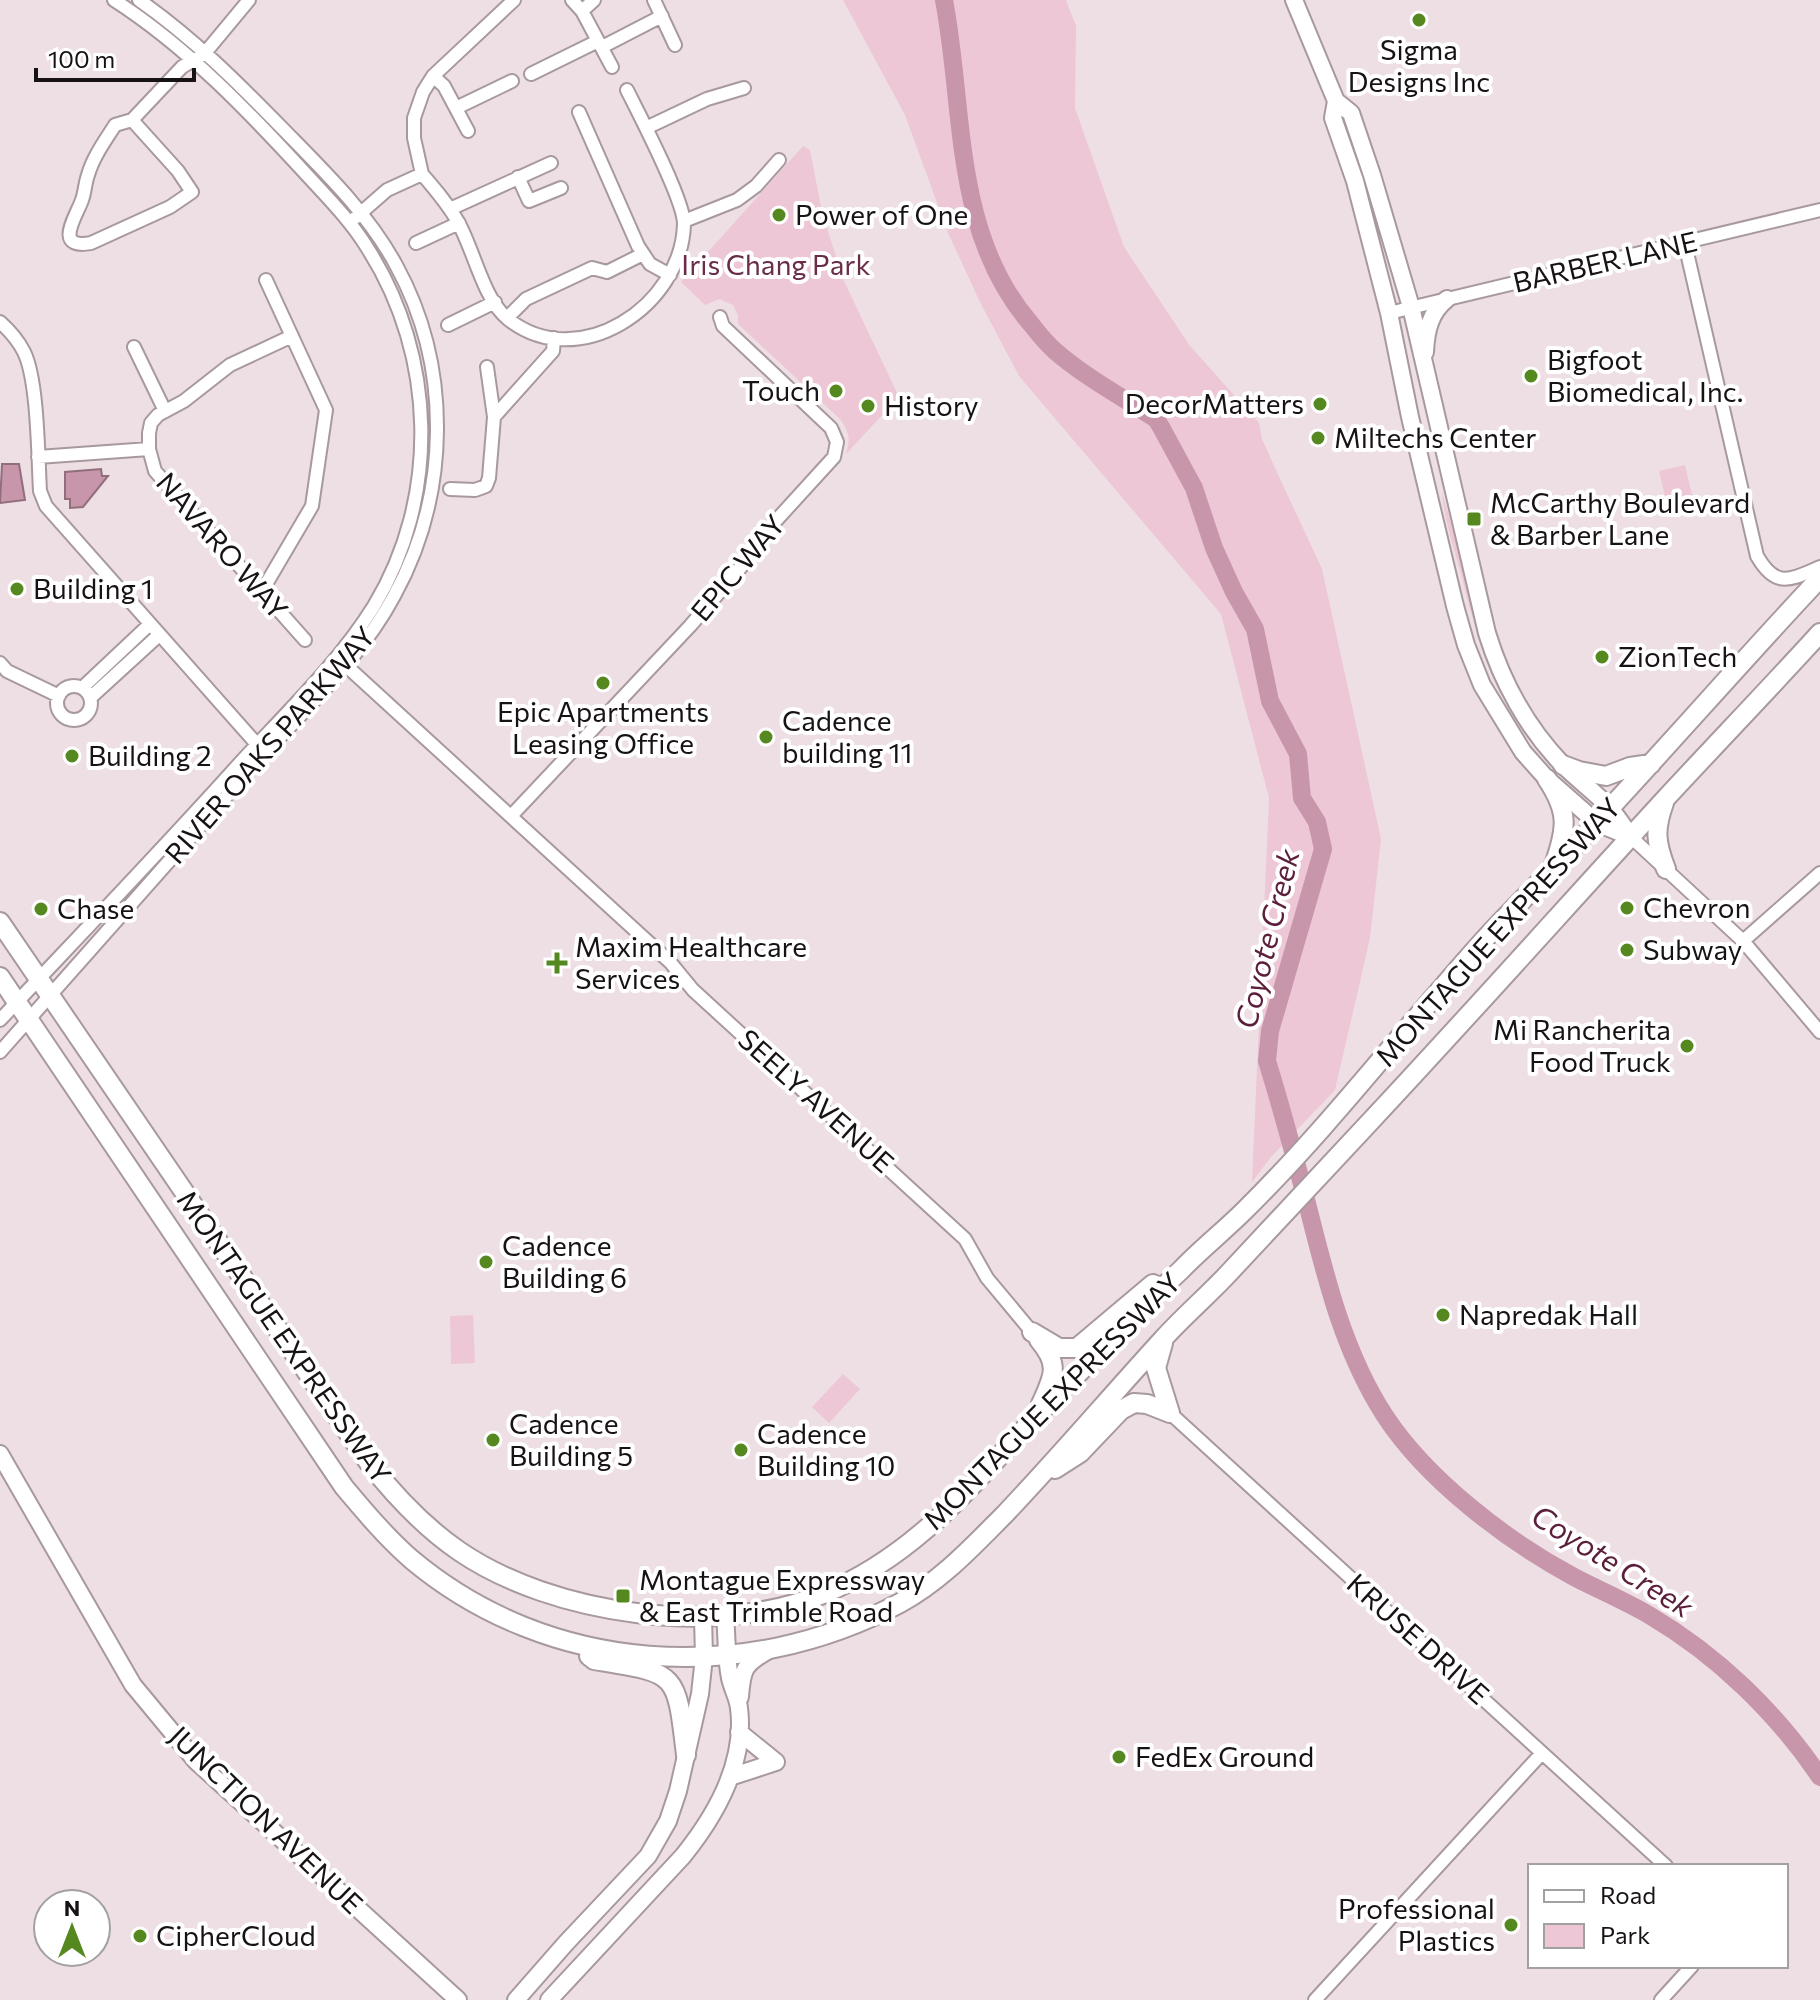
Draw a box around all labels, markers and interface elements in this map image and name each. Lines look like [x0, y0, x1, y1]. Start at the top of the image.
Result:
marker: Sigma Designs Inc [1410, 11, 1428, 29]
scale bar [36, 32, 194, 82]
place label: Sigma Designs Inc [1348, 32, 1490, 98]
text: 100 m [48, 44, 115, 73]
place label: Power of One [795, 197, 968, 231]
marker: Power of One [770, 206, 788, 224]
street label: BARBER LANE [1509, 223, 1700, 299]
park label: Iris Chang Park [681, 247, 871, 281]
place label: Bigfoot Biomedical, Inc. [1547, 342, 1743, 408]
marker: Bigfoot Biomedical, Inc. [1522, 367, 1540, 385]
place label: Touch [742, 373, 820, 407]
marker: Touch [827, 382, 845, 400]
place label: DecorMatters [1125, 386, 1304, 420]
place label: History [884, 388, 979, 422]
marker: DecorMatters [1311, 395, 1329, 413]
marker: History [859, 397, 877, 415]
place label: Miltechs Center [1334, 420, 1536, 454]
marker: Miltechs Center [1309, 429, 1327, 447]
street label: NAVARO WAY [150, 465, 296, 626]
place label: McCarthy Boulevard & Barber Lane [1490, 485, 1750, 551]
street label: EPIC WAY [683, 507, 791, 627]
marker: McCarthy Boulevard & Barber Lane [1465, 510, 1483, 528]
place label: Building 1 [33, 571, 153, 605]
marker: Building 1 [8, 580, 26, 598]
street label: RIVER OAKS PARKWAY [157, 619, 381, 870]
place label: ZionTech [1618, 639, 1737, 673]
marker: ZionTech [1593, 648, 1611, 666]
marker: Epic Apartments Leasing Office [594, 674, 612, 692]
place label: Epic Apartments Leasing Office [497, 694, 709, 760]
place label: Cadence building 11 [782, 703, 912, 769]
marker: Cadence building 11 [757, 728, 775, 746]
place label: Building 2 [88, 738, 212, 772]
marker: Building 2 [63, 747, 81, 765]
street label: MONTAGUE EXPRESSWAY [1368, 790, 1627, 1073]
water label: Coyote Creek [1225, 844, 1306, 1032]
place label: Chevron [1643, 890, 1750, 924]
place label: Chase [57, 891, 134, 925]
marker: Chevron [1618, 899, 1636, 917]
marker: Chase [32, 900, 50, 918]
place label: Maxim Healthcare Services [575, 929, 807, 995]
place label: Subway [1643, 932, 1742, 966]
marker: Subway [1618, 941, 1636, 959]
marker: Maxim Healthcare Services [546, 952, 568, 974]
place label: Mi Rancherita Food Truck [1493, 1012, 1671, 1078]
street label: SEELY AVENUE [732, 1022, 901, 1179]
marker: Mi Rancherita Food Truck [1678, 1037, 1696, 1055]
street label: MONTAGUE EXPRESSWAY [171, 1183, 399, 1489]
place label: Cadence Building 6 [502, 1228, 627, 1294]
marker: Cadence Building 6 [477, 1253, 495, 1271]
street label: MONTAGUE EXPRESSWAY [916, 1265, 1187, 1536]
place label: Napredak Hall [1459, 1297, 1638, 1331]
marker: Napredak Hall [1434, 1306, 1452, 1324]
place label: Cadence Building 5 [509, 1406, 633, 1472]
place label: Cadence Building 10 [757, 1416, 895, 1482]
marker: Cadence Building 5 [484, 1431, 502, 1449]
marker: Cadence Building 10 [732, 1441, 750, 1459]
water label: Coyote Creek [1526, 1496, 1702, 1625]
place label: Montague Expressway & East Trimble Road [639, 1562, 925, 1628]
street label: KRUSE DRIVE [1341, 1566, 1497, 1711]
marker: Montague Expressway & East Trimble Road [614, 1587, 632, 1605]
street label: JUNCTION AVENUE [163, 1718, 370, 1920]
place label: FedEx Ground [1135, 1739, 1314, 1773]
marker: FedEx Ground [1110, 1748, 1128, 1766]
legend [1528, 1864, 1788, 1968]
text: Road [1600, 1880, 1656, 1909]
north arrow [32, 1888, 112, 1968]
place label: Professional Plastics [1338, 1891, 1495, 1957]
text: N [64, 1894, 80, 1921]
marker: Professional Plastics [1502, 1916, 1520, 1934]
place label: CipherCloud [156, 1918, 316, 1952]
text: Park [1600, 1920, 1650, 1949]
marker: CipherCloud [131, 1927, 149, 1945]

